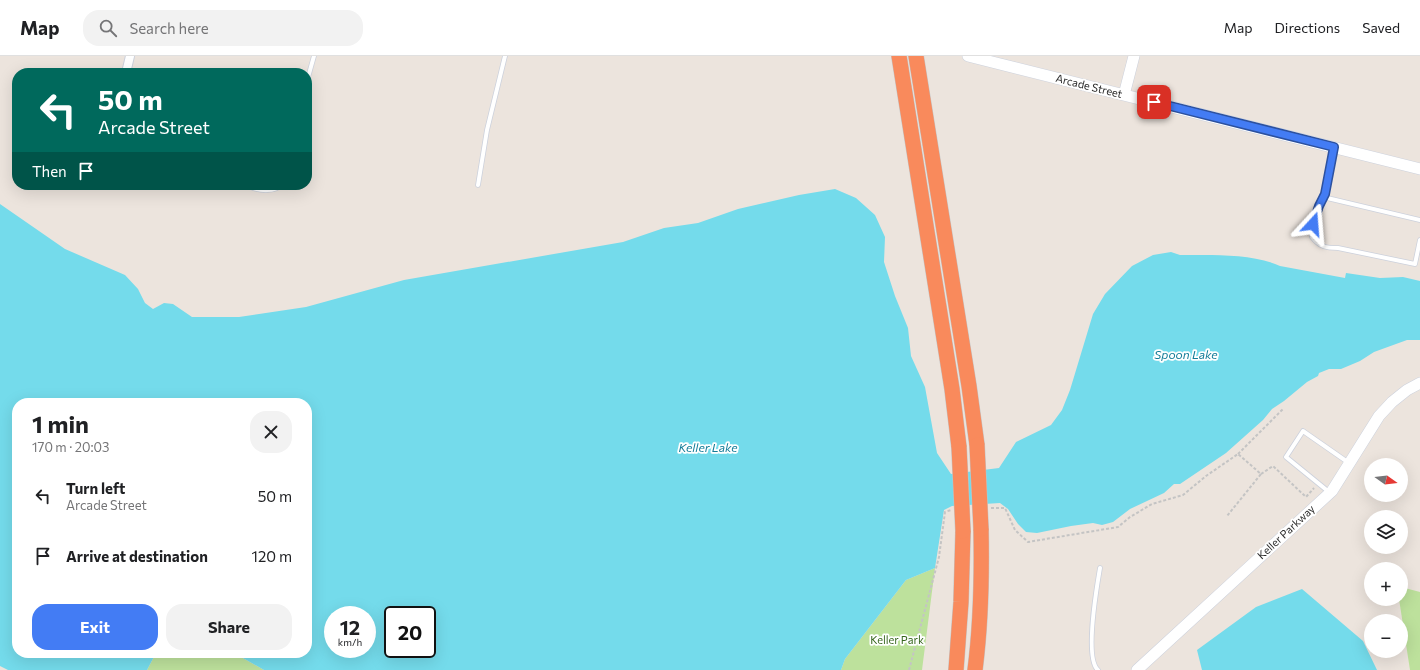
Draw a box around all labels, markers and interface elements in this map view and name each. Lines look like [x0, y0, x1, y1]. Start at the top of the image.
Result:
search box [83, 10, 363, 46]
text: Map [20, 16, 59, 39]
icon: search [97, 17, 119, 39]
text: Search here [129, 19, 209, 37]
text: Map [1224, 19, 1253, 36]
text: Directions [1275, 19, 1340, 36]
text: Saved [1362, 19, 1400, 36]
street label: Arcade Street [1054, 71, 1124, 100]
text: 50 m [98, 82, 163, 116]
icon: left [32, 84, 84, 136]
pin [1137, 85, 1171, 119]
icon: arrive [1143, 91, 1165, 113]
text: Arcade Street [98, 116, 210, 138]
icon: arrive [75, 160, 97, 182]
text: Then [32, 162, 67, 180]
position arrow [1292, 203, 1334, 245]
water label: Spoon Lake [1154, 347, 1218, 361]
text: 1 min [32, 409, 89, 438]
button: close [250, 411, 292, 453]
text: 170 m · 20:03 [32, 439, 109, 455]
water label: Keller Lake [678, 440, 738, 454]
north arrow [1364, 458, 1408, 502]
map controls [1364, 458, 1408, 658]
text: Turn left [66, 479, 125, 497]
icon: left [32, 485, 54, 507]
text: 50 m [258, 487, 292, 505]
text: Arcade Street [66, 497, 147, 513]
street label: Keller Parkway [1254, 502, 1317, 562]
button: layers [1364, 510, 1408, 554]
icon: arrive [32, 545, 54, 567]
text: Arrive at destination [66, 547, 208, 565]
text: 120 m [252, 547, 292, 565]
button: + [1364, 562, 1408, 606]
button: Exit [32, 604, 158, 650]
button: Share [166, 604, 292, 650]
speed limit sign: 20 [384, 606, 436, 658]
button: − [1364, 614, 1408, 658]
text: 12 [340, 615, 360, 639]
park label: Keller Park [870, 633, 924, 646]
text: km/h [338, 636, 362, 648]

